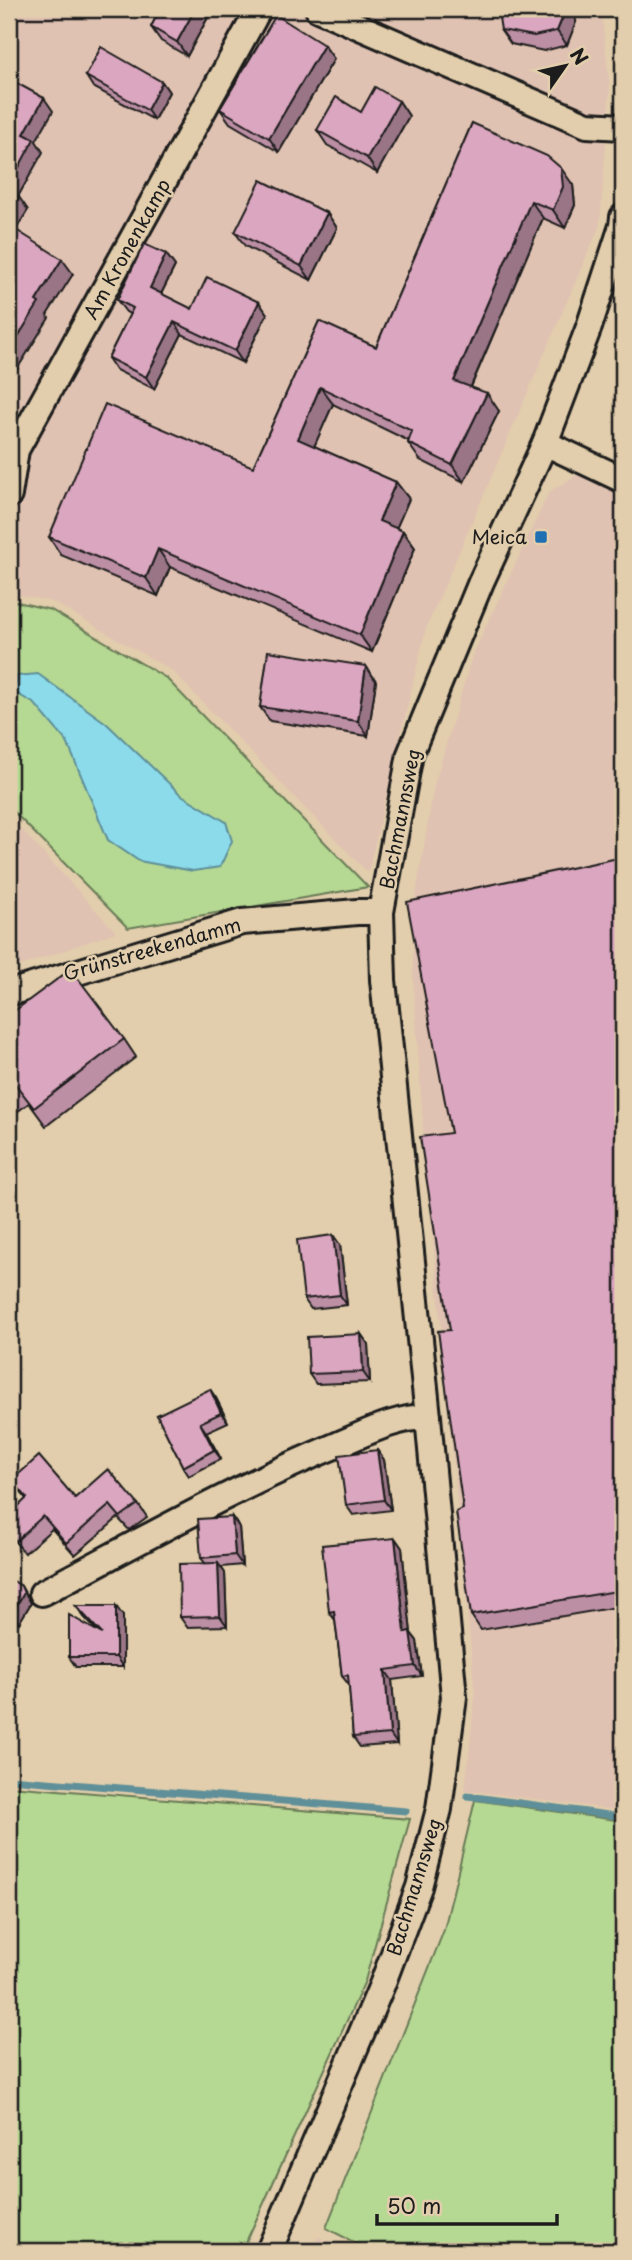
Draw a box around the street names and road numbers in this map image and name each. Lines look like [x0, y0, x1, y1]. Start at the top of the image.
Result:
street label: Am Kronenkamp [76, 173, 176, 324]
street label: Bachmannsweg [372, 746, 426, 891]
street label: Grünstreekendamm [60, 909, 244, 987]
street label: Bachmannsweg [379, 1814, 447, 1959]

